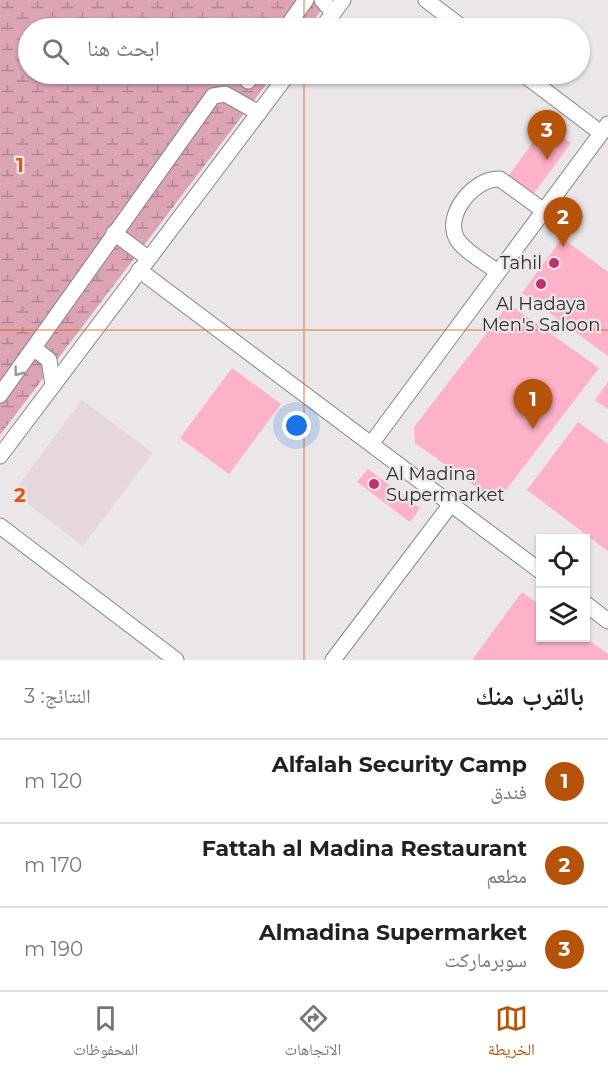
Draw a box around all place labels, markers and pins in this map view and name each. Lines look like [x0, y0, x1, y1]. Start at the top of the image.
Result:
pin: 3 [528, 110, 566, 160]
pin: 2 [544, 198, 582, 247]
place label: Tahil [500, 252, 542, 274]
marker: Tahil [547, 256, 561, 270]
marker: Al Hadaya Men's Saloon [534, 277, 548, 291]
place label: Al Hadaya Men's Saloon [482, 293, 600, 336]
pin: 1 [514, 380, 552, 429]
place label: Al Madina Supermarket [386, 463, 505, 506]
marker: Al Madina Supermarket [367, 477, 381, 491]

